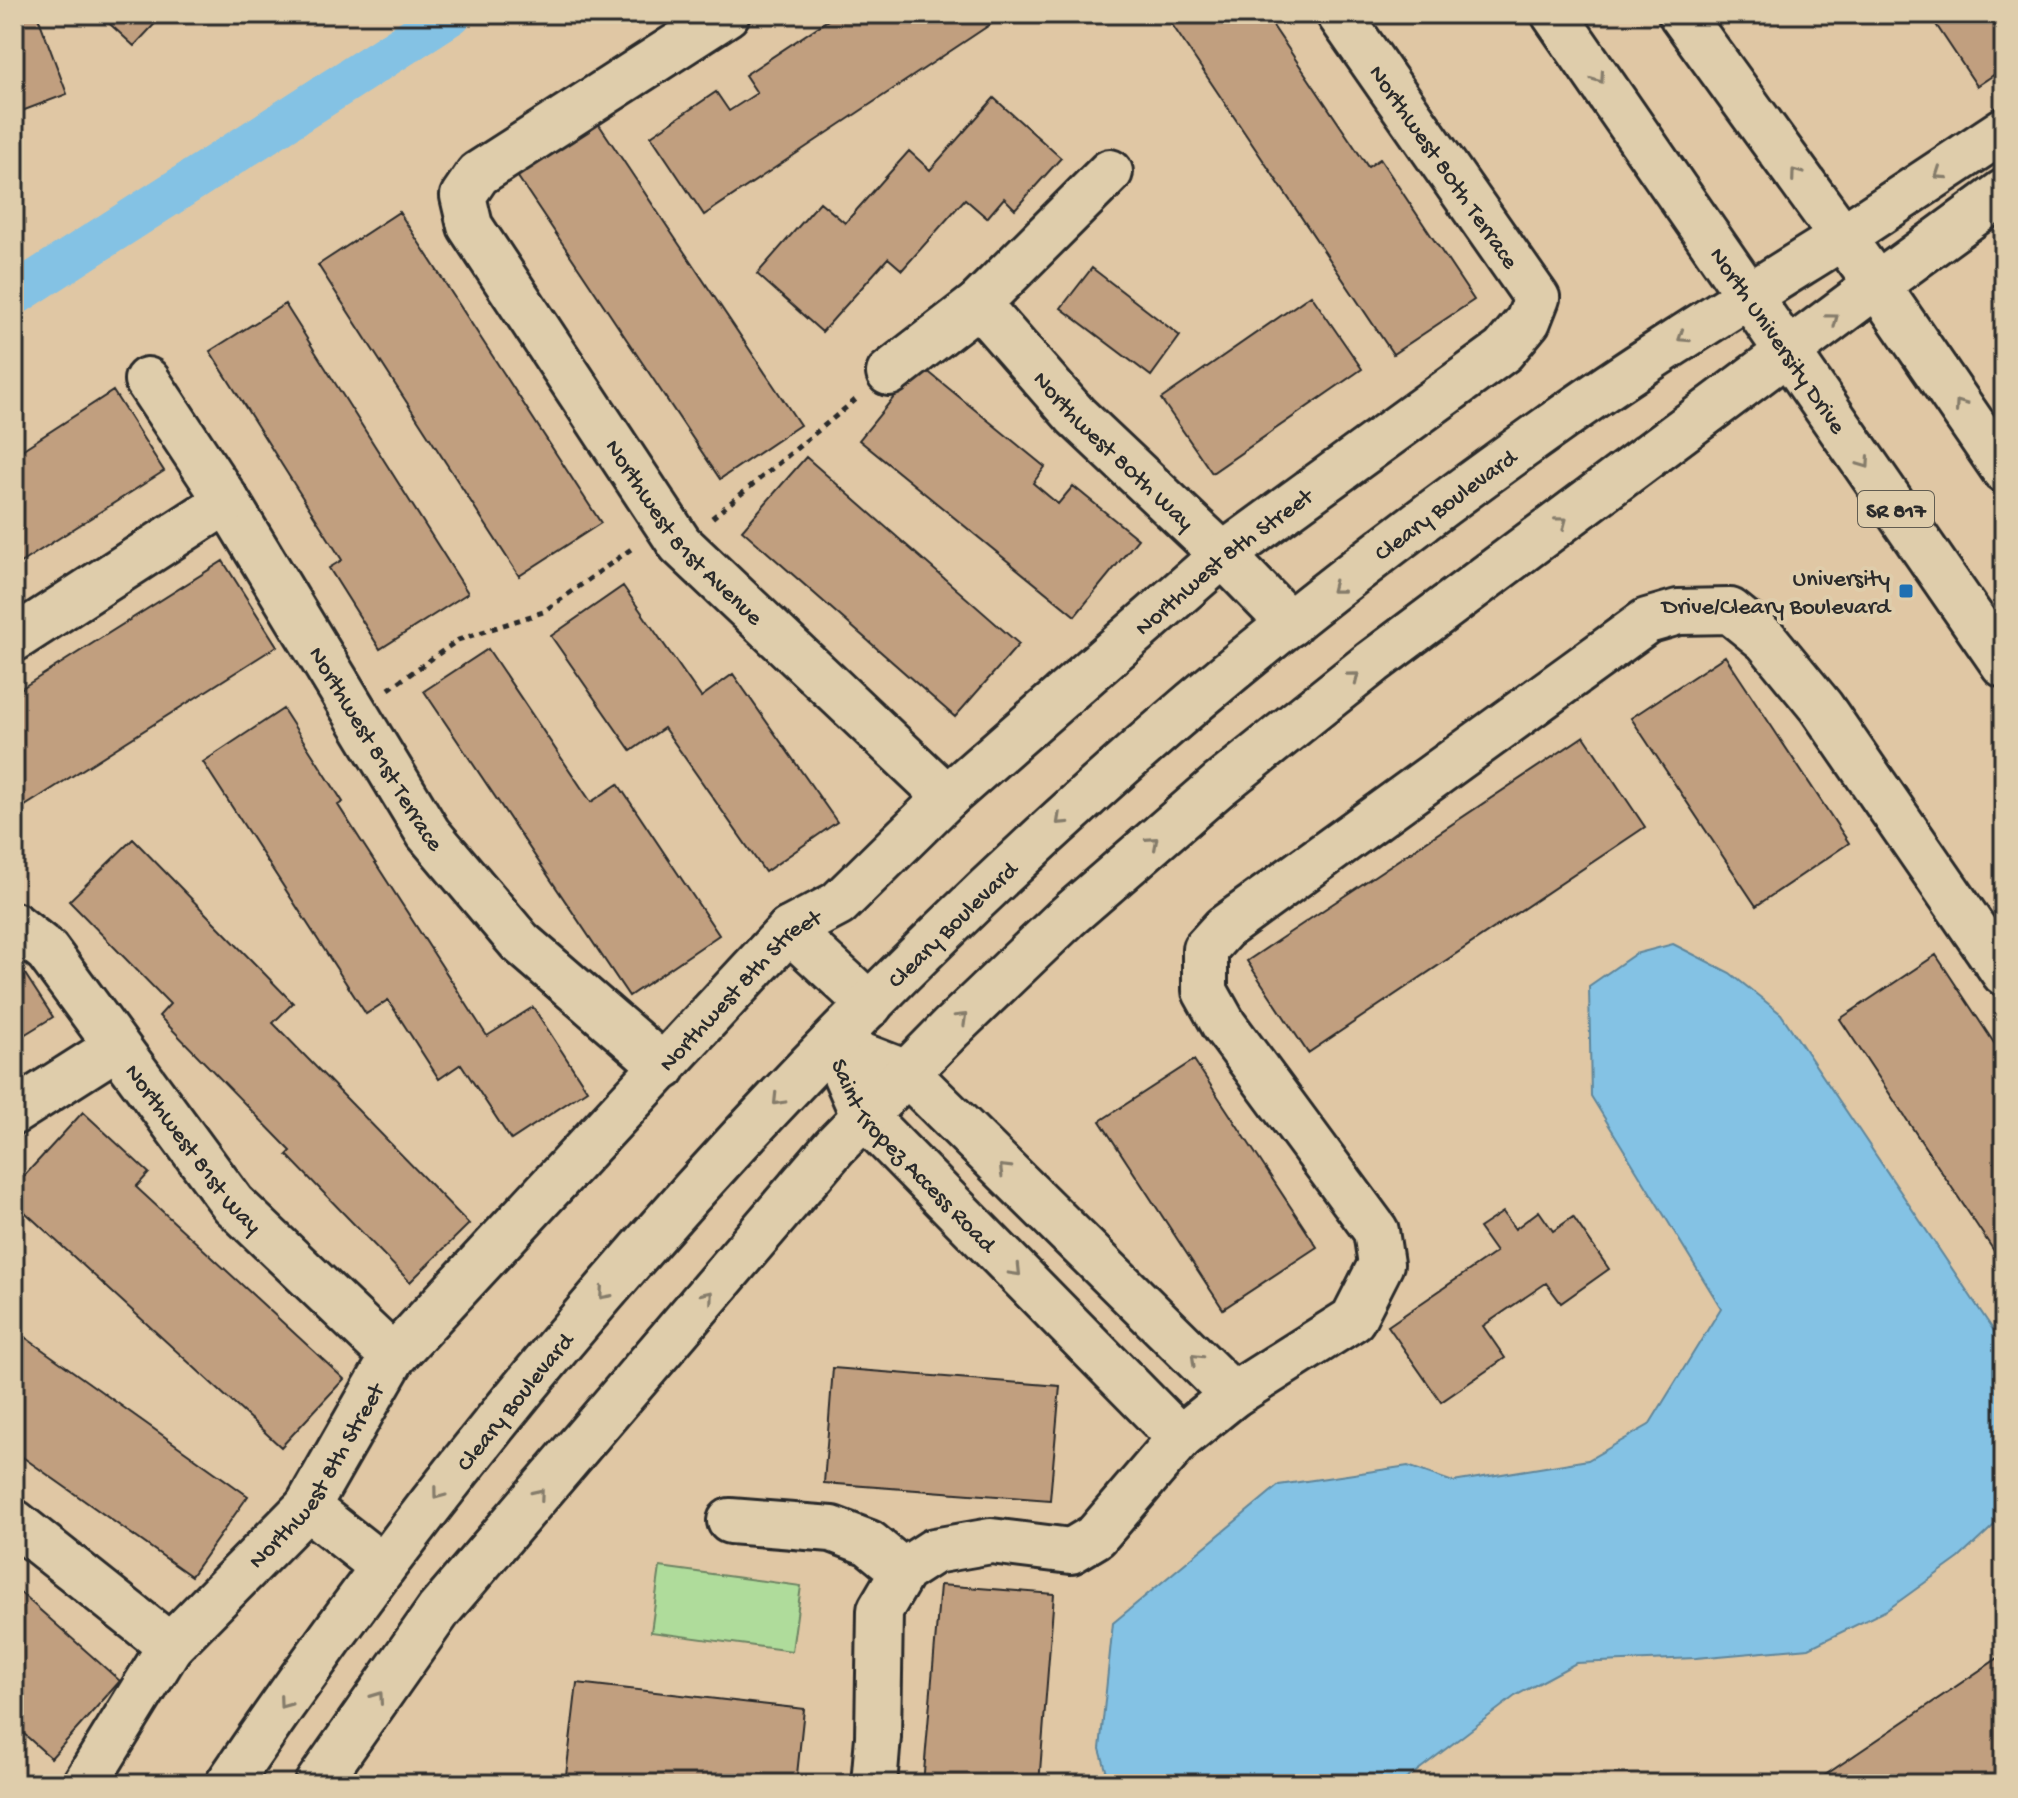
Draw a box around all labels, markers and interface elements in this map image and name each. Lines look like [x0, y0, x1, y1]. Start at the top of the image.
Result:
street label: Northwest 80th Terrace [1361, 60, 1524, 276]
one-way arrow [1589, 70, 1604, 84]
one-way arrow [1934, 164, 1948, 179]
one-way arrow [1791, 168, 1806, 183]
street label: North University Drive [1702, 243, 1851, 441]
one-way arrow [1824, 314, 1839, 328]
one-way arrow [1677, 328, 1691, 343]
street label: Northwest 80th Way [1025, 366, 1199, 538]
one-way arrow [1955, 400, 1970, 414]
street label: Northwest 81st Avenue [597, 435, 768, 634]
street label: Cleary Boulevard [1370, 443, 1525, 569]
one-way arrow [1855, 455, 1870, 469]
street label: Northwest 8th Street [1130, 482, 1321, 644]
road number: SR 817 [1858, 491, 1934, 527]
one-way arrow [1554, 517, 1568, 531]
place label: University Drive/Cleary Boulevard [1660, 566, 1892, 623]
one-way arrow [1330, 579, 1345, 593]
marker: University Drive/Cleary Boulevard [1897, 582, 1915, 600]
street label: Northwest 81st Terrace [301, 642, 448, 859]
one-way arrow [1345, 672, 1359, 687]
one-way arrow [1056, 810, 1070, 825]
one-way arrow [1144, 837, 1159, 852]
street label: Cleary Boulevard [883, 855, 1026, 996]
street label: Northwest 8th Street [654, 904, 829, 1079]
one-way arrow [953, 1013, 967, 1027]
street label: Saint Tropez Access Road [822, 1055, 1002, 1261]
street label: Northwest 81st Way [117, 1059, 267, 1242]
one-way arrow [772, 1091, 787, 1105]
one-way arrow [999, 1164, 1013, 1179]
one-way arrow [1006, 1262, 1021, 1276]
one-way arrow [599, 1284, 613, 1299]
one-way arrow [698, 1290, 713, 1305]
street label: Cleary Boulevard [452, 1327, 583, 1478]
one-way arrow [1191, 1354, 1205, 1368]
street label: Northwest 8th Street [243, 1377, 394, 1576]
one-way arrow [434, 1485, 448, 1500]
one-way arrow [529, 1488, 544, 1503]
one-way arrow [368, 1692, 383, 1706]
one-way arrow [279, 1694, 293, 1709]

